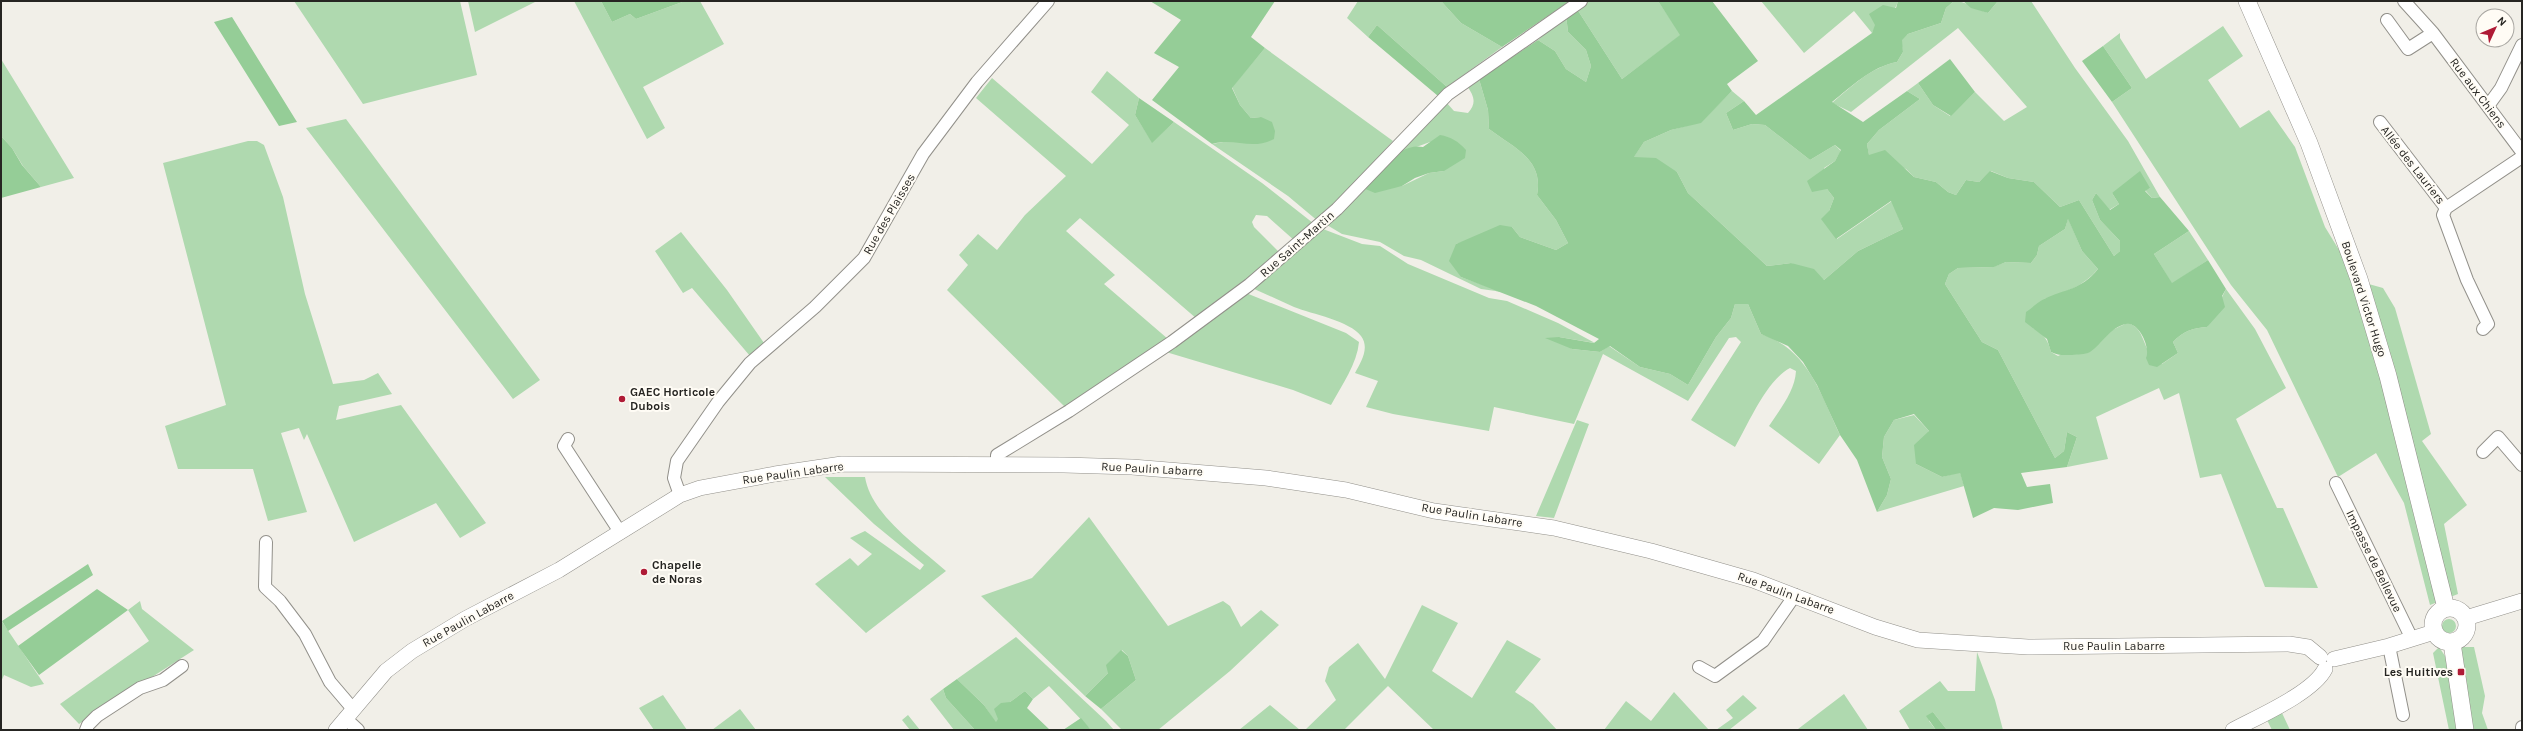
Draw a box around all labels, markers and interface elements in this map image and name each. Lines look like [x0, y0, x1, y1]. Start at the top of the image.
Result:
north arrow [2475, 8, 2515, 48]
text: N [2494, 14, 2509, 29]
street label: Rue aux Chiens [2447, 55, 2509, 131]
street label: Allée des Lauriers [2378, 123, 2448, 207]
street label: Rue des Plaisses [860, 171, 918, 257]
street label: Rue Saint-Martin [1257, 208, 1337, 280]
street label: Boulevard Victor Hugo [2339, 239, 2389, 359]
place label: GAEC Horticole Dubois [630, 385, 715, 413]
marker: GAEC Horticole Dubois [617, 394, 627, 404]
street label: Rue Paulin Labarre [742, 459, 844, 487]
street label: Rue Paulin Labarre [1101, 459, 1203, 479]
street label: Rue Paulin Labarre [1421, 500, 1523, 530]
street label: Impasse de Bellevue [2343, 508, 2405, 614]
place label: Chapelle de Noras [652, 558, 702, 586]
marker: Chapelle de Noras [639, 567, 649, 577]
street label: Rue Paulin Labarre [1736, 569, 1836, 617]
street label: Rue Paulin Labarre [420, 588, 516, 650]
street label: Rue Paulin Labarre [2063, 639, 2165, 653]
place label: Les Huitives [2384, 665, 2453, 679]
marker: Les Huitives [2456, 667, 2466, 677]

